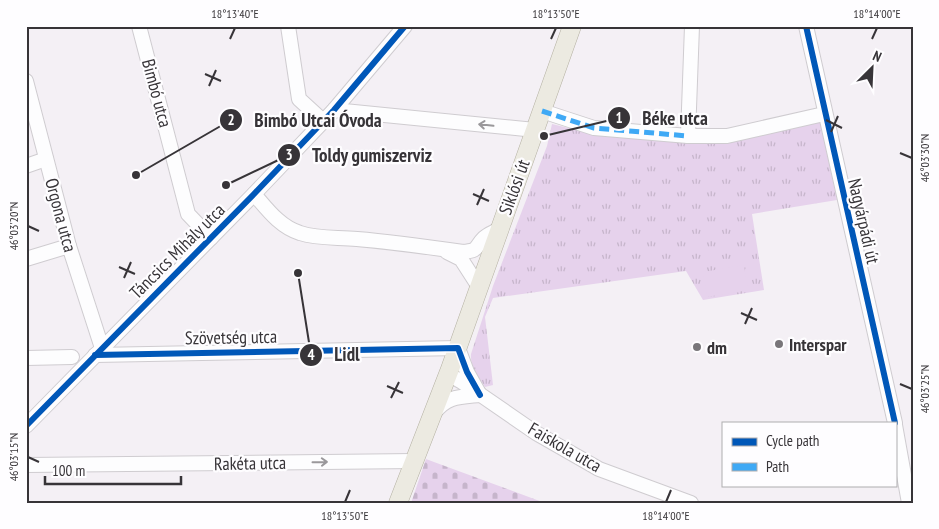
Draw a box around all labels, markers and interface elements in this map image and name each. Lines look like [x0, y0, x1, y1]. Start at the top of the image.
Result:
text: 18°13'40"E [211, 6, 259, 21]
text: 18°13'50"E [532, 6, 580, 21]
text: 18°14'00"E [853, 6, 901, 21]
north arrow [846, 42, 896, 92]
text: N [870, 46, 884, 66]
street label: Bimbó utca [137, 56, 177, 130]
callout: Béke utca [607, 101, 717, 135]
callout: Bimbó Utcai Óvoda [219, 103, 391, 137]
text: Béke utca [642, 106, 708, 130]
text: Bimbó Utcai Óvoda [254, 108, 382, 132]
text: 1 [615, 108, 623, 127]
text: 2 [227, 110, 235, 129]
one-way arrow [479, 120, 495, 130]
text: 46°03'30"N [917, 134, 932, 182]
callout: Toldy gumiszerviz [276, 138, 442, 172]
text: Toldy gumiszerviz [312, 143, 432, 167]
text: 3 [285, 145, 293, 164]
street label: Siklósi út [493, 156, 535, 218]
street label: Orgona utca [40, 176, 82, 254]
street label: Nagyárpádi út [843, 176, 885, 266]
street label: Táncsics Mihály utca [124, 198, 230, 304]
text: 46°03'20"N [6, 202, 21, 250]
street label: Szövetség utca [185, 325, 277, 349]
place label: Interspar [789, 333, 847, 356]
place label: dm [707, 336, 727, 359]
callout: Lidl [299, 338, 369, 372]
marker: Interspar [773, 338, 785, 350]
marker: dm [691, 341, 703, 353]
text: Lidl [334, 342, 360, 366]
text: 4 [307, 345, 315, 364]
text: 46°03'25"N [917, 365, 932, 413]
street label: Faiskola utca [524, 417, 606, 477]
legend [722, 422, 896, 486]
text: Cycle path [766, 431, 819, 450]
text: 46°03'15"N [6, 433, 21, 481]
street label: Rakéta utca [214, 451, 286, 475]
scale bar [45, 454, 181, 486]
one-way arrow [312, 457, 328, 467]
text: Path [766, 457, 789, 476]
text: 100 m [52, 461, 85, 480]
text: 18°13'50"E [321, 508, 369, 523]
text: 18°14'00"E [642, 508, 690, 523]

